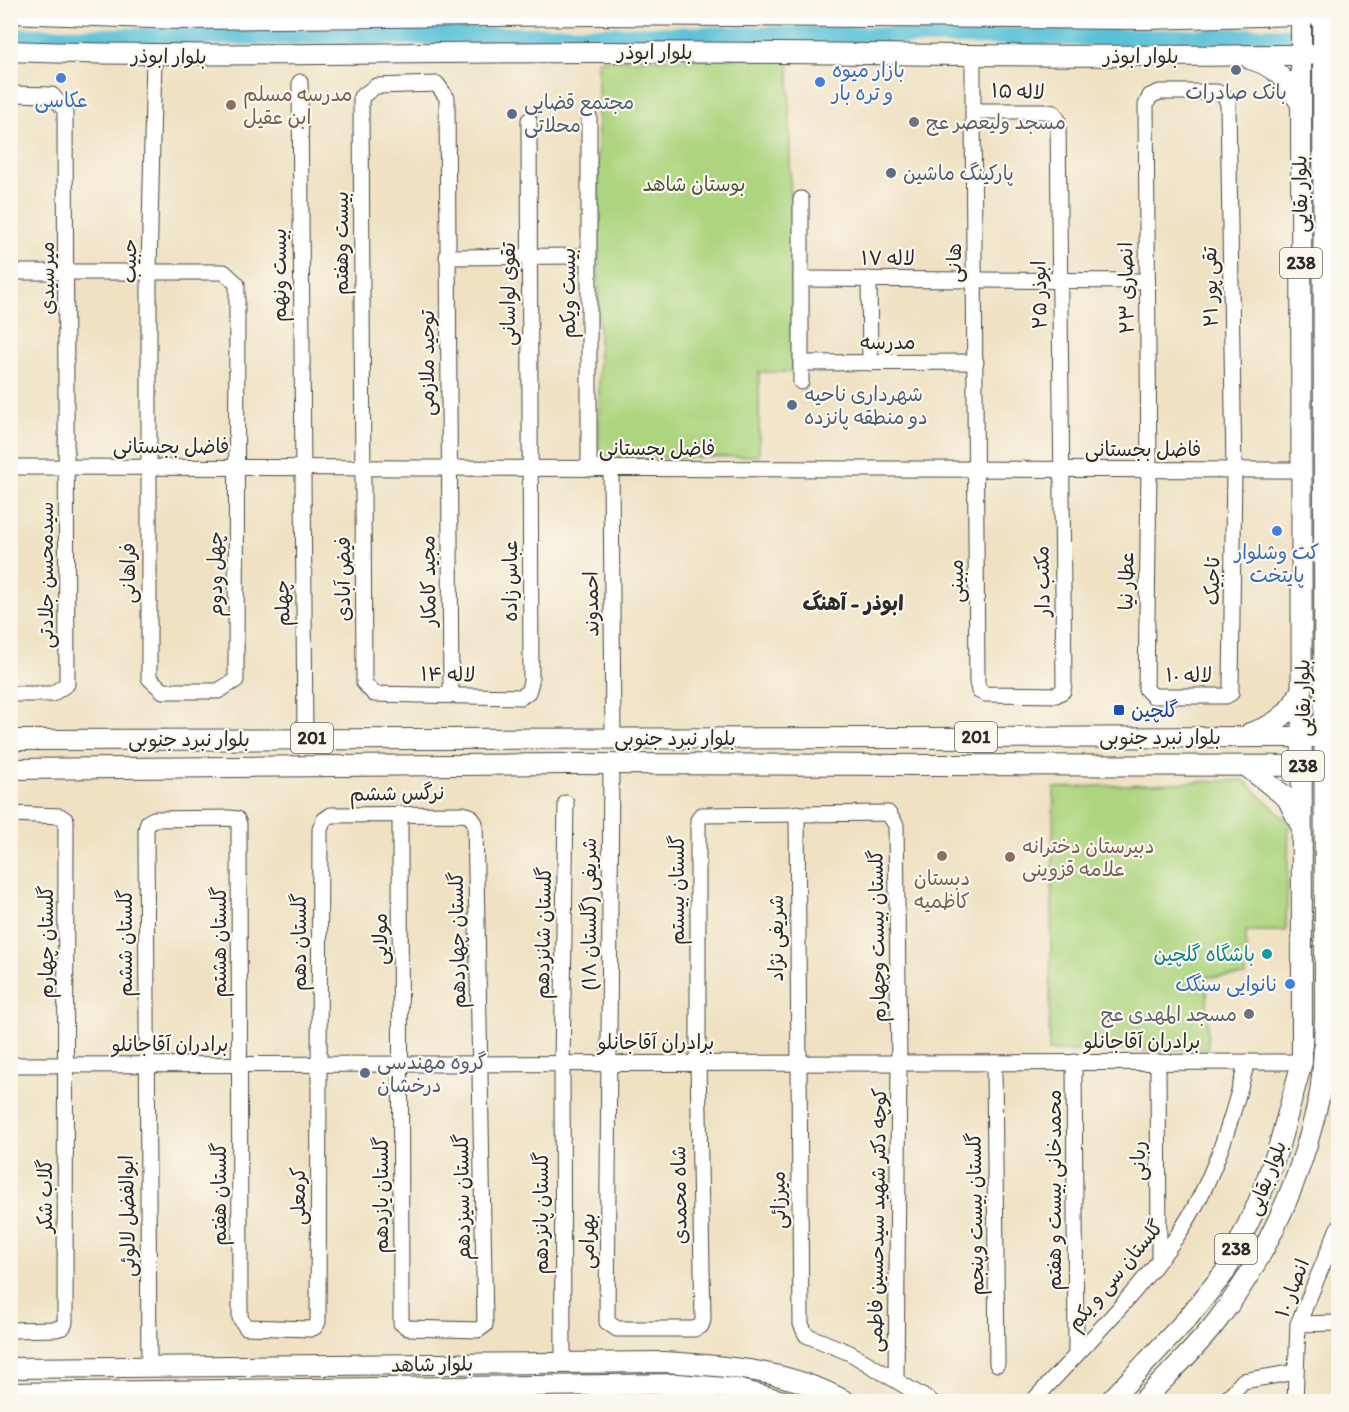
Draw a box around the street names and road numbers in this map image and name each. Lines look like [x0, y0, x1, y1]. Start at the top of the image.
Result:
street label: بلوار ابوذر [615, 40, 693, 64]
street label: بلوار ابوذر [129, 43, 207, 69]
street label: بلوار ابوذر [1101, 44, 1179, 68]
street label: لاله ۱۵ [991, 78, 1045, 104]
street label: بلوار بقایی [1287, 155, 1314, 233]
street label: بیست وهفتم [329, 191, 356, 295]
street label: بیست ونهم [267, 228, 294, 322]
street label: حبیب [117, 238, 141, 284]
street label: میرسیدی [35, 241, 59, 315]
street label: تقوی لواسانی [496, 242, 521, 346]
street label: انصاری ۲۳ [1113, 242, 1139, 334]
street label: هانی [942, 243, 967, 283]
street label: لاله ۱۷ [861, 246, 915, 270]
street label: تقی پور ۲۱ [1197, 246, 1224, 328]
street label: بیست ویکم [556, 248, 583, 338]
road number: 238 [1280, 248, 1322, 278]
street label: ابوذر ۲۵ [1026, 260, 1052, 330]
street label: توحید ملازمی [415, 310, 440, 416]
street label: مدرسه [860, 330, 916, 354]
street label: فاضل بجستانی [113, 434, 229, 459]
street label: فاضل بجستانی [599, 436, 715, 461]
street label: فاضل بجستانی [1085, 437, 1201, 462]
street label: سیدمحسن جلادتی [34, 502, 59, 648]
street label: چهل ودوم [203, 531, 231, 617]
street label: مجید کامکار [415, 535, 441, 629]
street label: فیض آبادی [331, 536, 355, 622]
street label: عباس زاده [498, 540, 522, 622]
street label: فراهانی [116, 543, 141, 603]
street label: مکتب دار [1029, 546, 1055, 618]
street label: عطار نیا [1113, 551, 1139, 611]
street label: تاجیک [1200, 556, 1224, 606]
street label: مبینی [944, 559, 969, 603]
street label: احمدوند [578, 571, 604, 637]
street label: چهلم [270, 579, 297, 627]
street label: بلوار بقایی [1290, 659, 1317, 737]
street label: لاله ۱۴ [420, 662, 476, 686]
street label: لاله ۱۰ [1166, 663, 1212, 687]
road number: 201 [955, 722, 997, 752]
road number: 201 [291, 723, 333, 753]
street label: بلوار نبرد جنوبی [1099, 725, 1221, 751]
street label: بلوار نبرد جنوبی [614, 726, 736, 752]
street label: بلوار نبرد جنوبی [128, 727, 250, 753]
road number: 238 [1282, 751, 1324, 781]
street label: نرگس ششم [349, 780, 445, 809]
street label: گلستان بیستم [665, 835, 692, 945]
street label: شریفی (گلستان ۱۸) [577, 838, 602, 990]
street label: گلستان بیست وچهارم [863, 849, 894, 1023]
street label: گلستان شانزدهم [530, 867, 559, 999]
street label: گلستان چهاردهم [444, 871, 473, 1009]
street label: گلستان چهارم [34, 885, 61, 999]
street label: گلستان هشتم [207, 886, 234, 998]
street label: گلستان ششم [113, 889, 140, 997]
street label: گلستان دهم [287, 893, 314, 991]
street label: شریفی نژاد [764, 895, 789, 981]
street label: مولایی [368, 913, 393, 965]
street label: برادران آقاجانلو [1083, 1029, 1200, 1055]
street label: برادران آقاجانلو [597, 1030, 714, 1056]
street label: برادران آقاجانلو [111, 1032, 228, 1058]
street label: کوچه دکتر شهید سیدحسین فاطمی [863, 1088, 892, 1353]
street label: محمدخانی بیست و هفتم [1042, 1090, 1069, 1290]
street label: گلستان بیست وپنجم [962, 1132, 991, 1296]
street label: گلستان سیزدهم [449, 1133, 479, 1261]
street label: گلستان یازدهم [369, 1136, 396, 1254]
street label: بلوار بقایی [1241, 1137, 1292, 1219]
street label: ربانی [1126, 1141, 1151, 1181]
street label: گلستان هفتم [207, 1142, 234, 1246]
street label: شاه محمدی [666, 1145, 692, 1245]
street label: گلستان پانزدهم [529, 1152, 556, 1274]
street label: ابوالفضل لالوئی [114, 1155, 141, 1277]
street label: گلاب شکر [33, 1159, 57, 1235]
street label: کرمعلی [286, 1167, 311, 1225]
street label: میرزائی [765, 1171, 792, 1229]
street label: بهرامی [575, 1213, 600, 1269]
street label: گلستان سی و یکم [1062, 1215, 1170, 1337]
road number: 238 [1215, 1234, 1257, 1264]
street label: انصار ۱۰ [1270, 1255, 1314, 1321]
street label: بلوار شاهد [391, 1351, 473, 1377]

